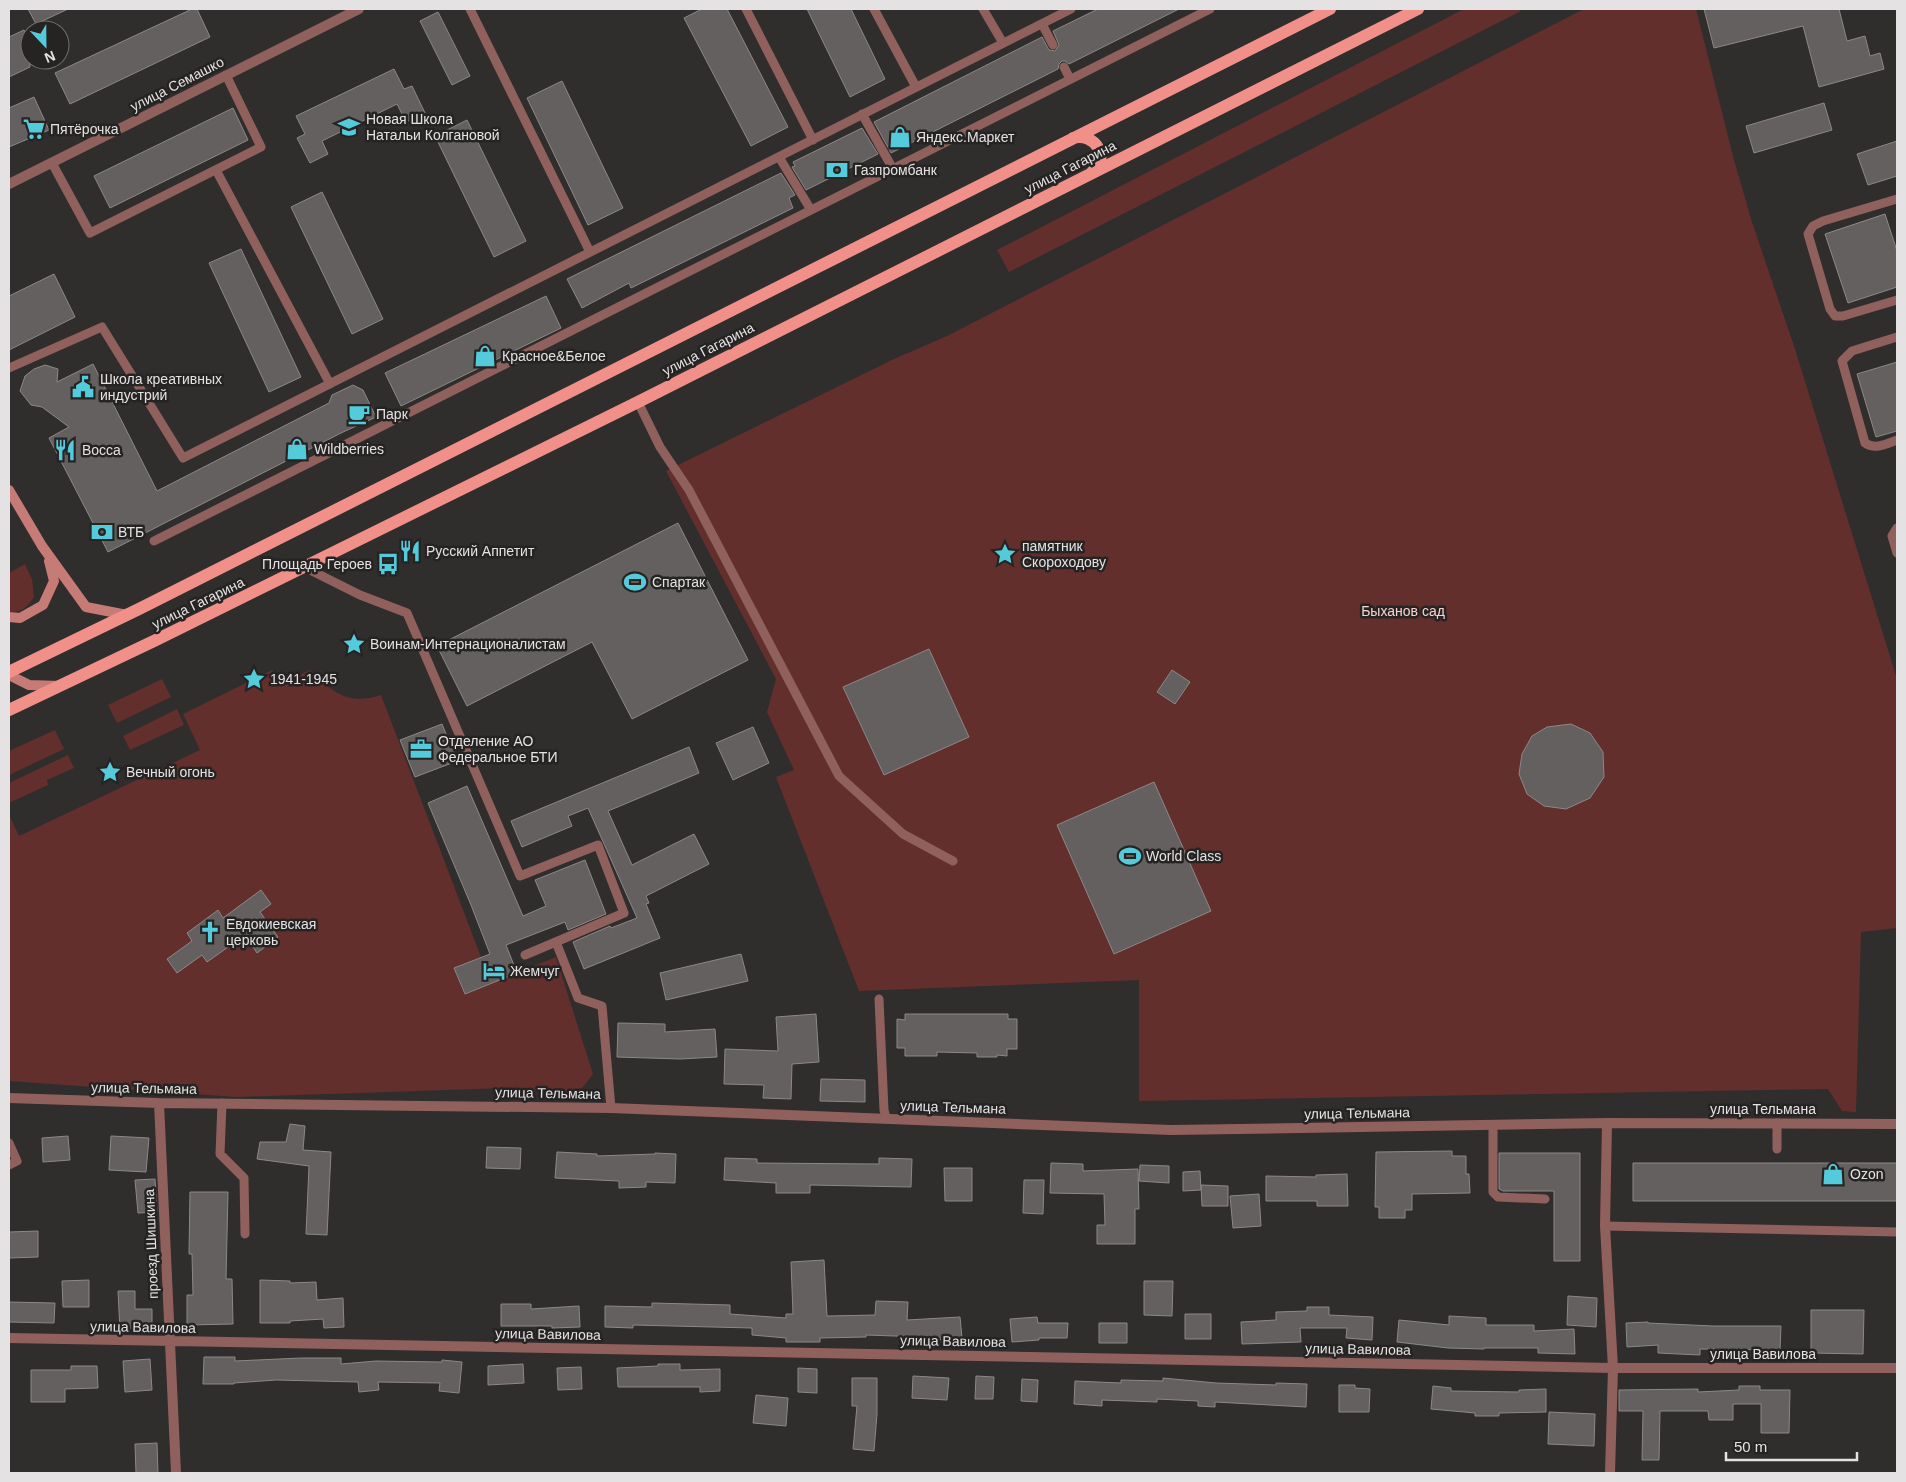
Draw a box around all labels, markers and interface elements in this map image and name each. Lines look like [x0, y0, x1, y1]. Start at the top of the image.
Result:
north arrow [20, 20, 70, 70]
text: N [42, 48, 58, 66]
street label: улица Семашко [127, 53, 227, 115]
place label: Новая Школа Натальи Колгановой [366, 111, 500, 143]
school or university icon: Новая Школа Натальи Колгановой [336, 114, 362, 140]
supermarket icon: Пятёрочка [21, 116, 47, 142]
place label: Пятёрочка [50, 121, 119, 137]
shop icon: Яндекс.Маркет [887, 124, 913, 150]
place label: Яндекс.Маркет [916, 129, 1015, 145]
street label: улица Гагарина [1022, 137, 1119, 197]
bank icon: Газпромбанк [824, 157, 850, 183]
place label: Газпромбанк [854, 162, 938, 178]
street label: улица Гагарина [660, 319, 757, 379]
shop icon: Красное&Белое [472, 343, 498, 369]
place label: Красное&Белое [502, 348, 606, 364]
place label: Школа креативных индустрий [100, 371, 222, 403]
public building icon: Школа креативных индустрий [70, 374, 96, 400]
cafe icon: Парк [346, 401, 372, 427]
place label: Парк [376, 406, 409, 422]
shop icon: Wildberries [284, 436, 310, 462]
restaurant icon: Bocca [52, 437, 78, 463]
place label: Wildberries [314, 441, 384, 457]
place label: Bocca [82, 442, 121, 458]
bank icon: ВТБ [89, 519, 115, 545]
place label: ВТБ [118, 524, 144, 540]
restaurant icon: Русский Аппетит [397, 538, 423, 564]
place label: памятник Скороходову [1022, 538, 1106, 570]
place icon: памятник Скороходову [992, 541, 1018, 567]
place label: Русский Аппетит [426, 543, 535, 559]
bus stop icon: Площадь Героев [375, 551, 401, 577]
place label: Площадь Героев [262, 556, 372, 572]
sports icon: Спартак [622, 569, 648, 595]
street label: улица Гагарина [149, 574, 247, 632]
place label: Спартак [652, 574, 706, 590]
park label: Быханов сад [1361, 603, 1445, 619]
place icon: Воинам-Интернационалистам [341, 631, 367, 657]
place label: Воинам-Интернационалистам [370, 636, 566, 652]
place icon: 1941-1945 [241, 666, 267, 692]
place label: 1941-1945 [270, 671, 337, 687]
place label: Отделение АО Федеральное БТИ [438, 733, 557, 765]
office icon: Отделение АО Федеральное БТИ [408, 736, 434, 762]
place icon: Вечный огонь [97, 759, 123, 785]
place label: Вечный огонь [126, 764, 215, 780]
sports icon: World Class [1117, 843, 1143, 869]
place label: World Class [1146, 848, 1221, 864]
place label: Евдокиевская церковь [226, 916, 316, 948]
church icon: Евдокиевская церковь [197, 919, 223, 945]
hotel icon: Жемчуг [481, 958, 507, 984]
place label: Жемчуг [510, 963, 560, 979]
street label: улица Тельмана [91, 1079, 197, 1097]
street label: улица Тельмана [495, 1084, 601, 1102]
street label: улица Тельмана [900, 1097, 1006, 1117]
street label: улица Тельмана [1710, 1101, 1816, 1117]
street label: улица Тельмана [1304, 1104, 1410, 1122]
shop icon: Ozon [1820, 1161, 1846, 1187]
place label: Ozon [1850, 1166, 1883, 1182]
street label: проезд Шишкина [141, 1188, 161, 1299]
street label: улица Вавилова [90, 1318, 196, 1336]
street label: улица Вавилова [495, 1325, 601, 1343]
street label: улица Вавилова [900, 1332, 1006, 1350]
street label: улица Вавилова [1305, 1340, 1411, 1358]
street label: улица Вавилова [1710, 1346, 1816, 1362]
scale bar [1726, 1430, 1857, 1462]
text: 50 m [1734, 1438, 1767, 1455]

